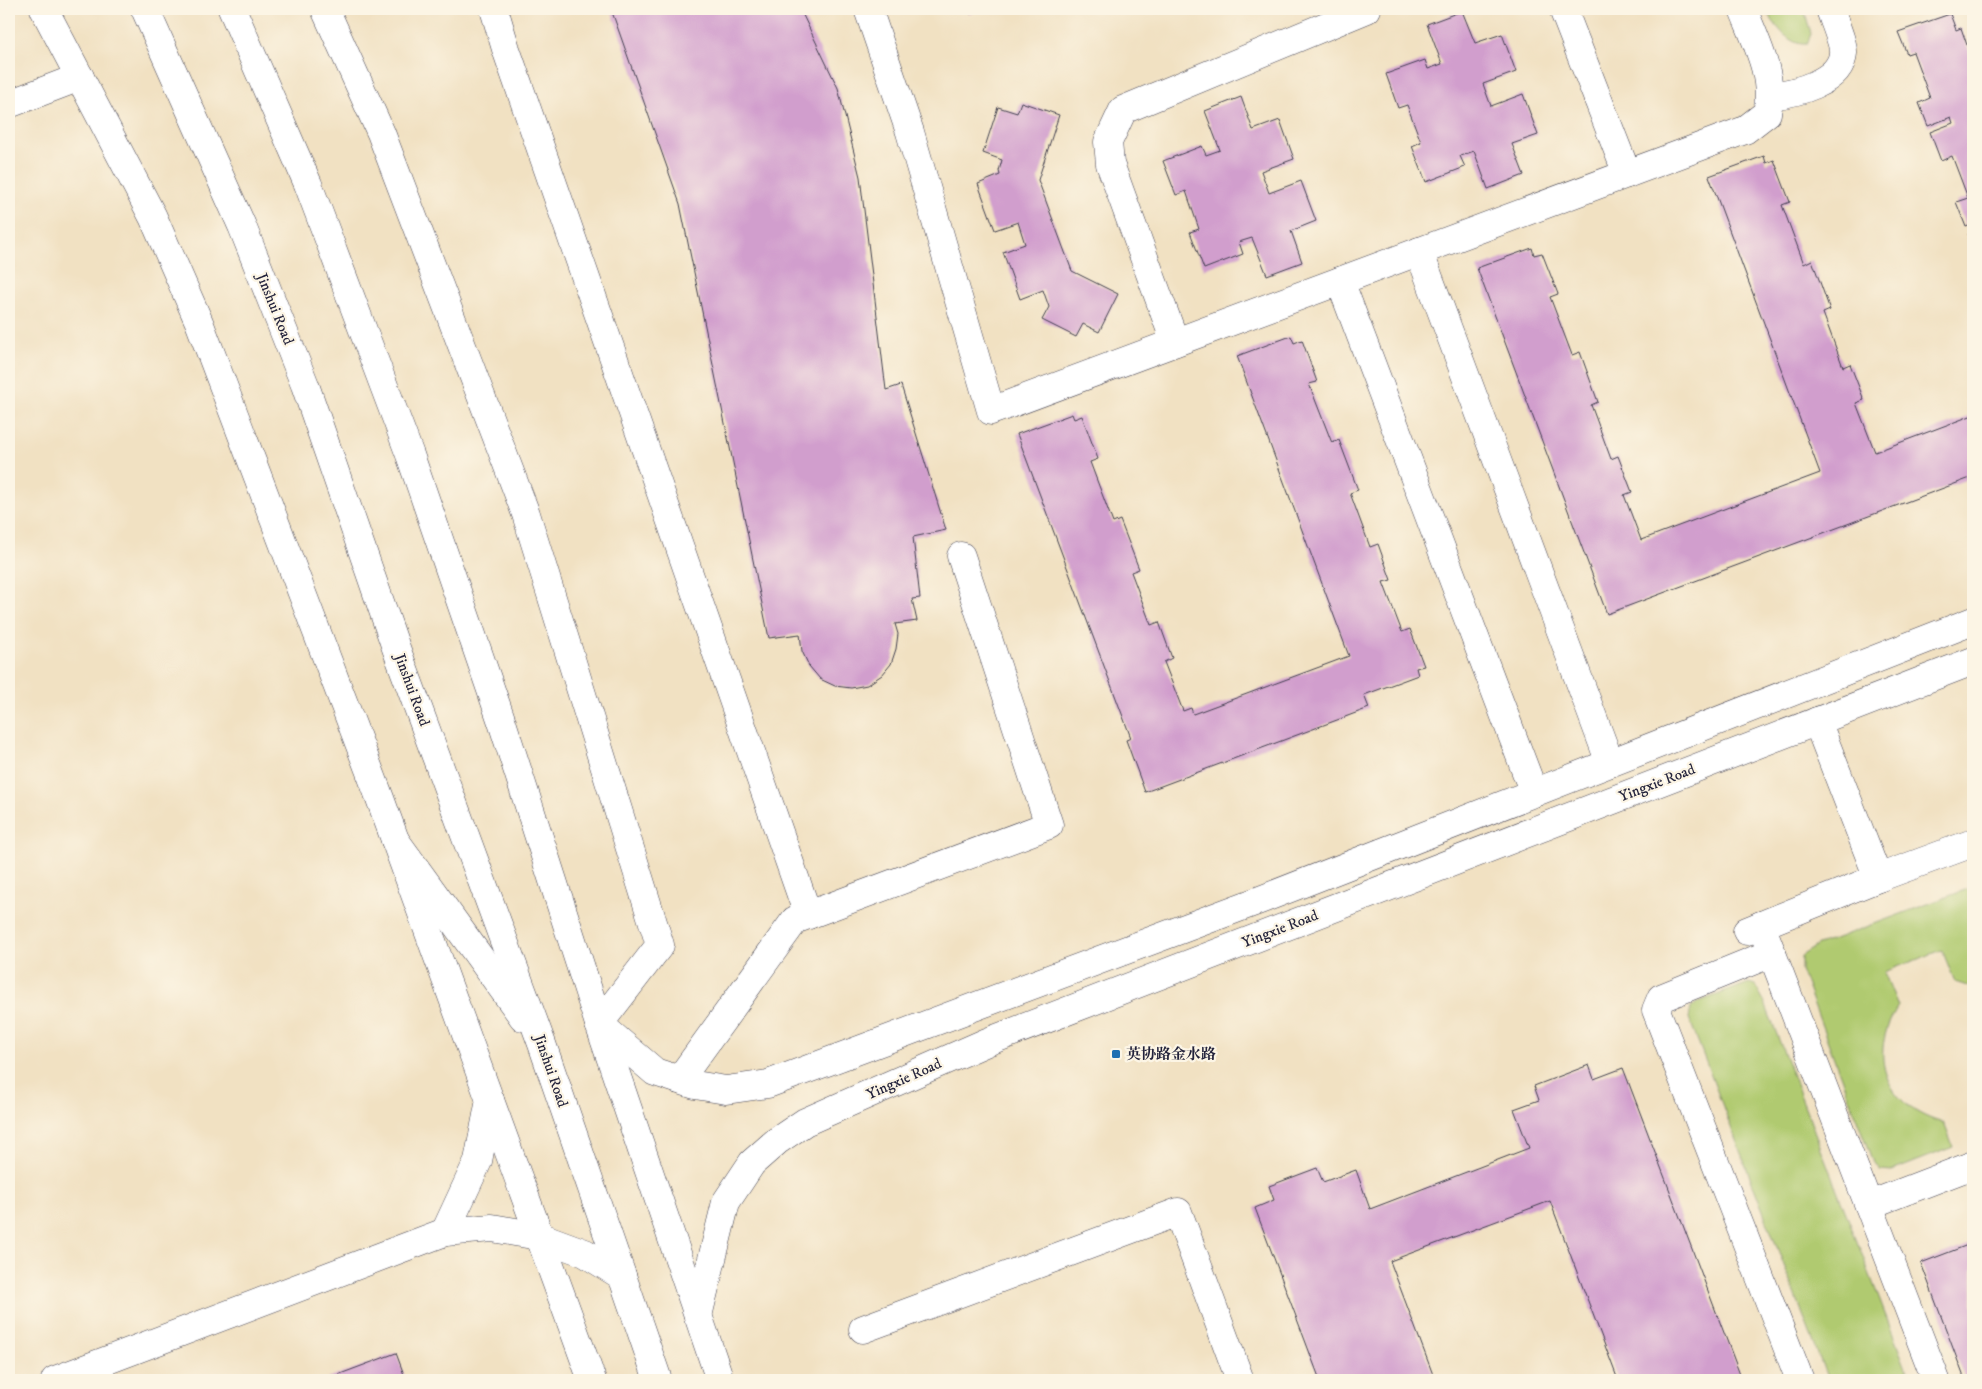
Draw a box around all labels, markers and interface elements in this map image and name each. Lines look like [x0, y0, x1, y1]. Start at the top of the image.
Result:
street label: Jinshui Road [251, 269, 298, 348]
street label: Jinshui Road [389, 649, 434, 729]
street label: Yingxie Road [1616, 760, 1698, 806]
street label: Yingxie Road [1239, 906, 1321, 952]
street label: Jinshui Road [529, 1030, 572, 1110]
place label: 英协路金水路 [1126, 1045, 1216, 1064]
marker: 英协路金水路 [1110, 1048, 1122, 1060]
street label: Yingxie Road [864, 1054, 945, 1104]

